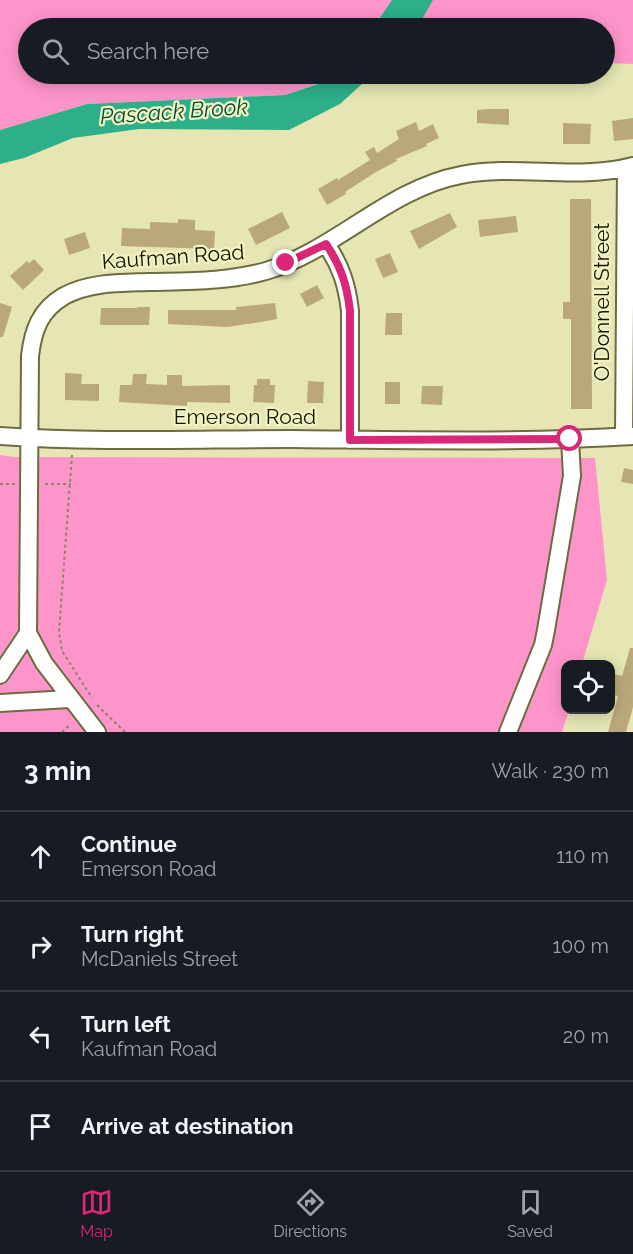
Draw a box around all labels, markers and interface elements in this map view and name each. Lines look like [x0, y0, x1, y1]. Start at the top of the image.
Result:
search box [18, 18, 615, 84]
icon: search [39, 35, 72, 68]
text: Search here [87, 38, 209, 64]
water label: Pascack Brook [99, 93, 249, 129]
street label: O'Donnell Street [589, 223, 614, 381]
street label: Kaufman Road [101, 239, 245, 274]
route end [272, 249, 298, 275]
street label: Emerson Road [174, 404, 316, 429]
route start [556, 425, 582, 451]
map controls [561, 660, 615, 714]
button: locate [561, 660, 615, 714]
text: 3 min [24, 756, 91, 786]
text: Walk · 230 m [491, 759, 609, 783]
text: Continue [81, 831, 177, 857]
icon: ahead [24, 840, 57, 873]
text: 110 m [556, 844, 609, 868]
text: Emerson Road [81, 857, 217, 881]
text: Turn right [81, 921, 184, 947]
icon: right [24, 930, 57, 963]
text: 100 m [552, 934, 609, 958]
text: McDaniels Street [81, 947, 238, 971]
text: Turn left [81, 1011, 171, 1037]
icon: left [24, 1020, 57, 1053]
text: 20 m [563, 1024, 609, 1048]
text: Kaufman Road [81, 1037, 217, 1061]
icon: arrive [24, 1110, 57, 1143]
text: Arrive at destination [81, 1113, 294, 1139]
tab: Map [80, 1186, 113, 1241]
tab: Directions [273, 1186, 347, 1241]
tab: Saved [507, 1186, 553, 1241]

